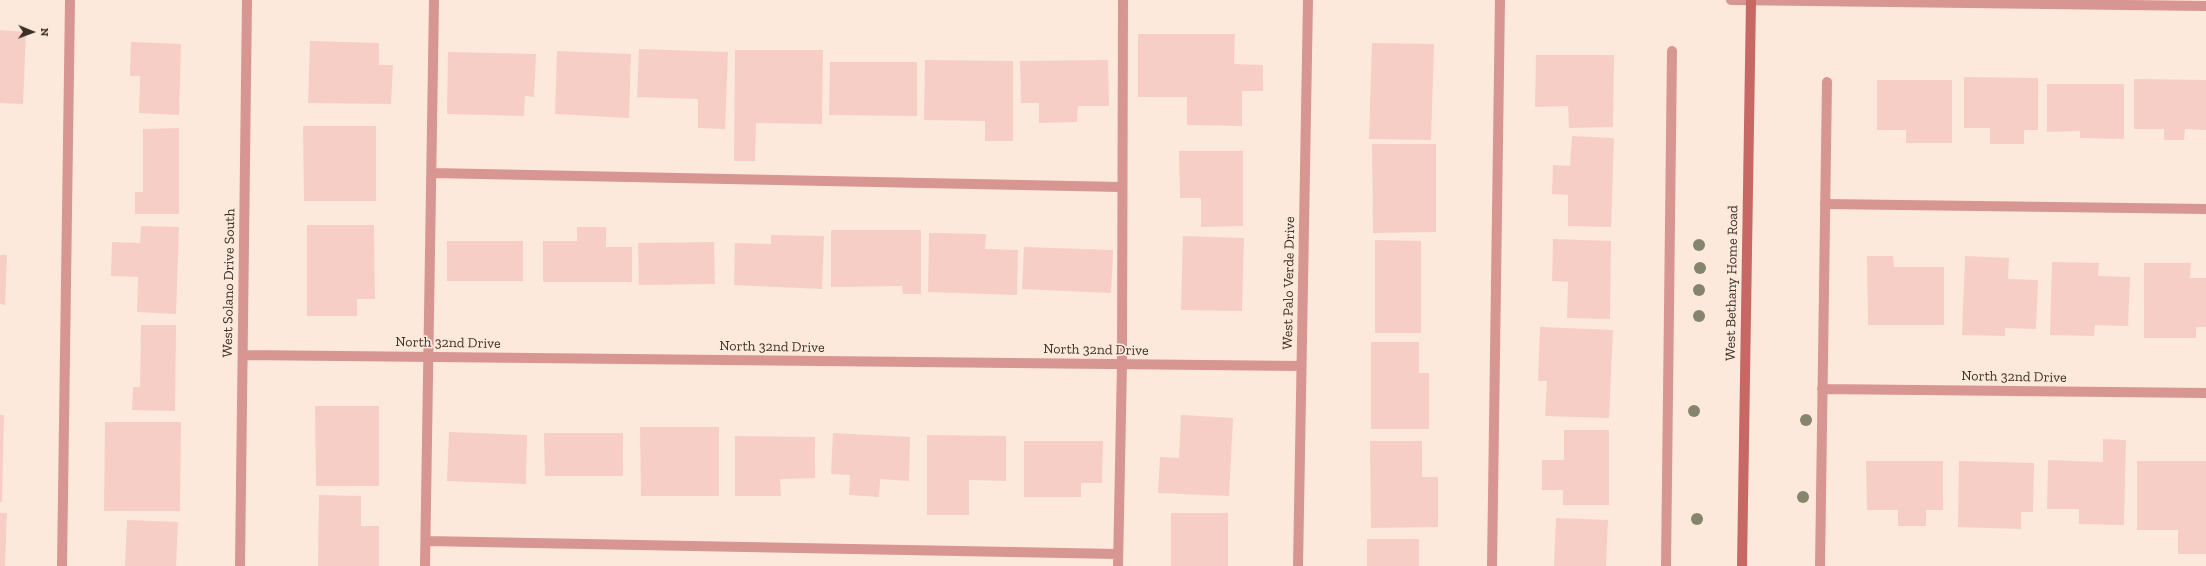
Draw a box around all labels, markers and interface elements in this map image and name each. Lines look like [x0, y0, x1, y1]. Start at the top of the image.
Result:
north arrow [12, 12, 52, 52]
text: N [38, 28, 51, 37]
street label: West Bethany Home Road [1722, 205, 1742, 361]
street label: West Solano Drive South [219, 209, 239, 357]
street label: West Palo Verde Drive [1279, 216, 1299, 350]
street label: North 32nd Drive [395, 334, 501, 352]
street label: North 32nd Drive [719, 338, 825, 356]
street label: North 32nd Drive [1043, 341, 1149, 359]
street label: North 32nd Drive [1961, 368, 2067, 386]

